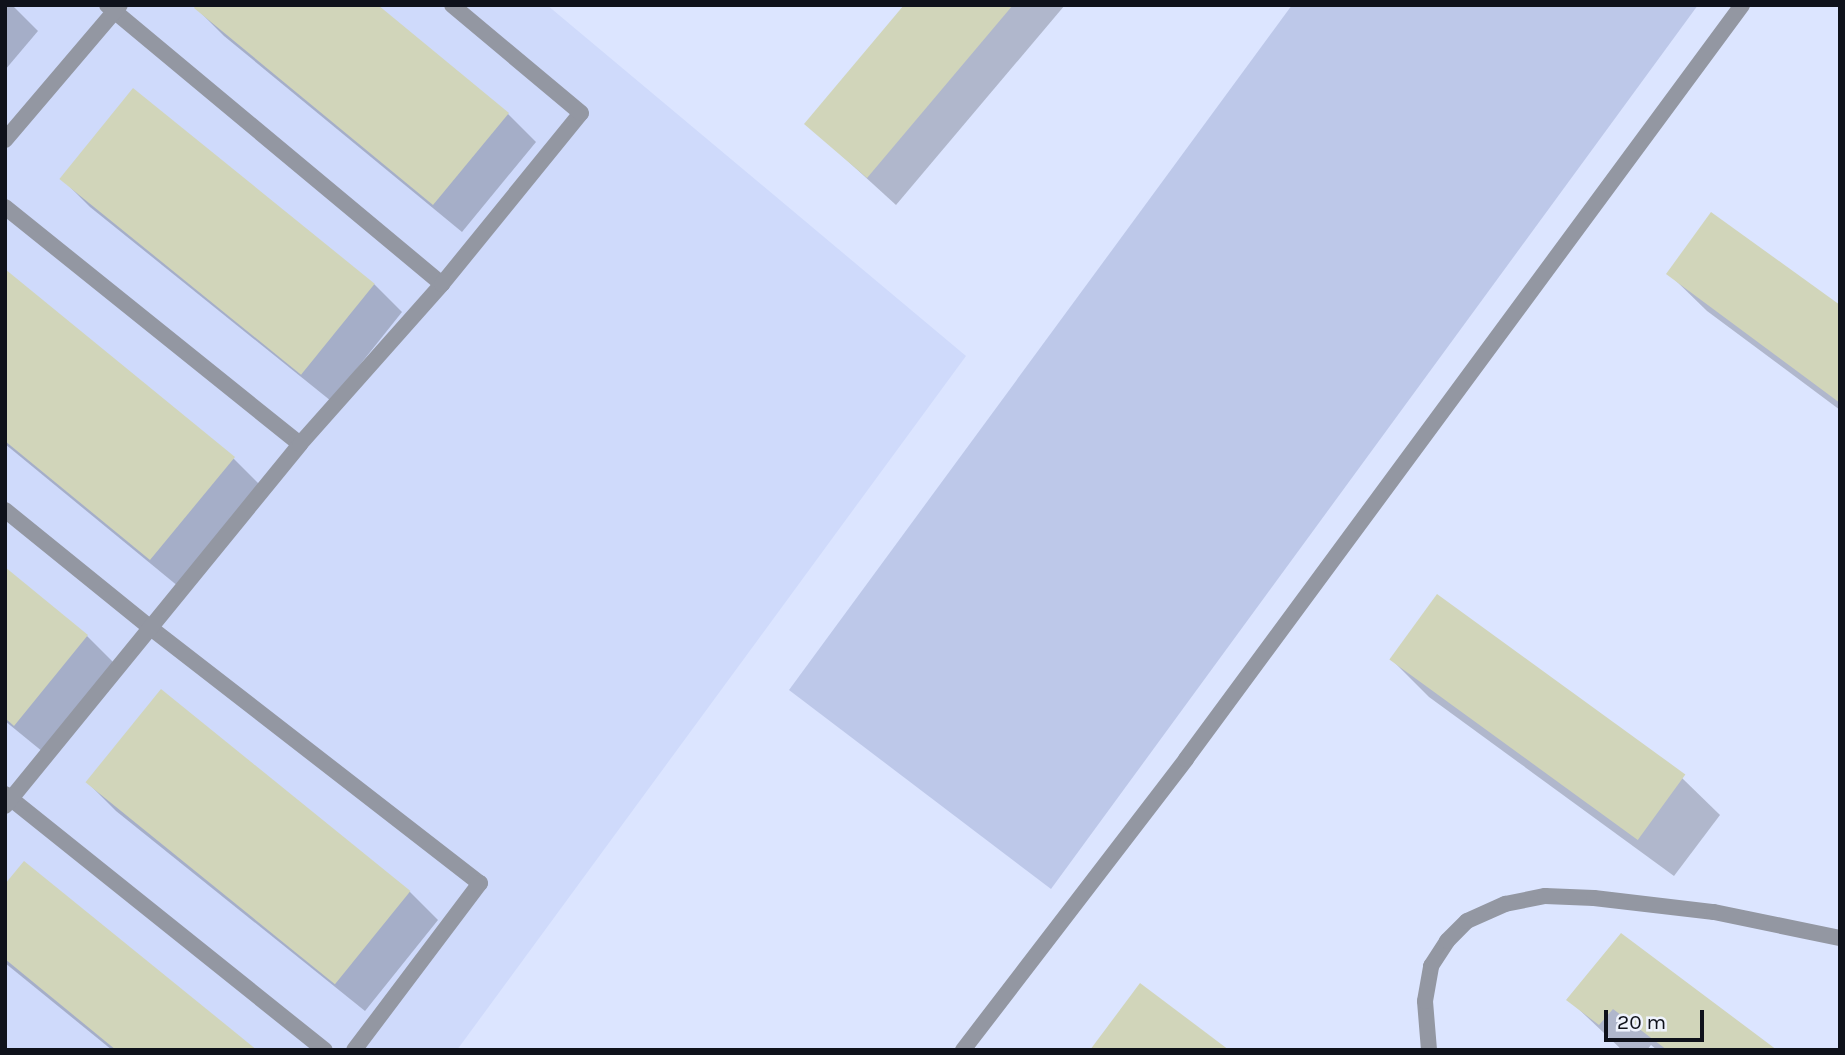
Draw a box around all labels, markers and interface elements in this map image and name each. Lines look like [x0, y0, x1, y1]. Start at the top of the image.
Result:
scale bar [1607, 996, 1707, 1040]
text: 20 m [1617, 1010, 1666, 1034]

